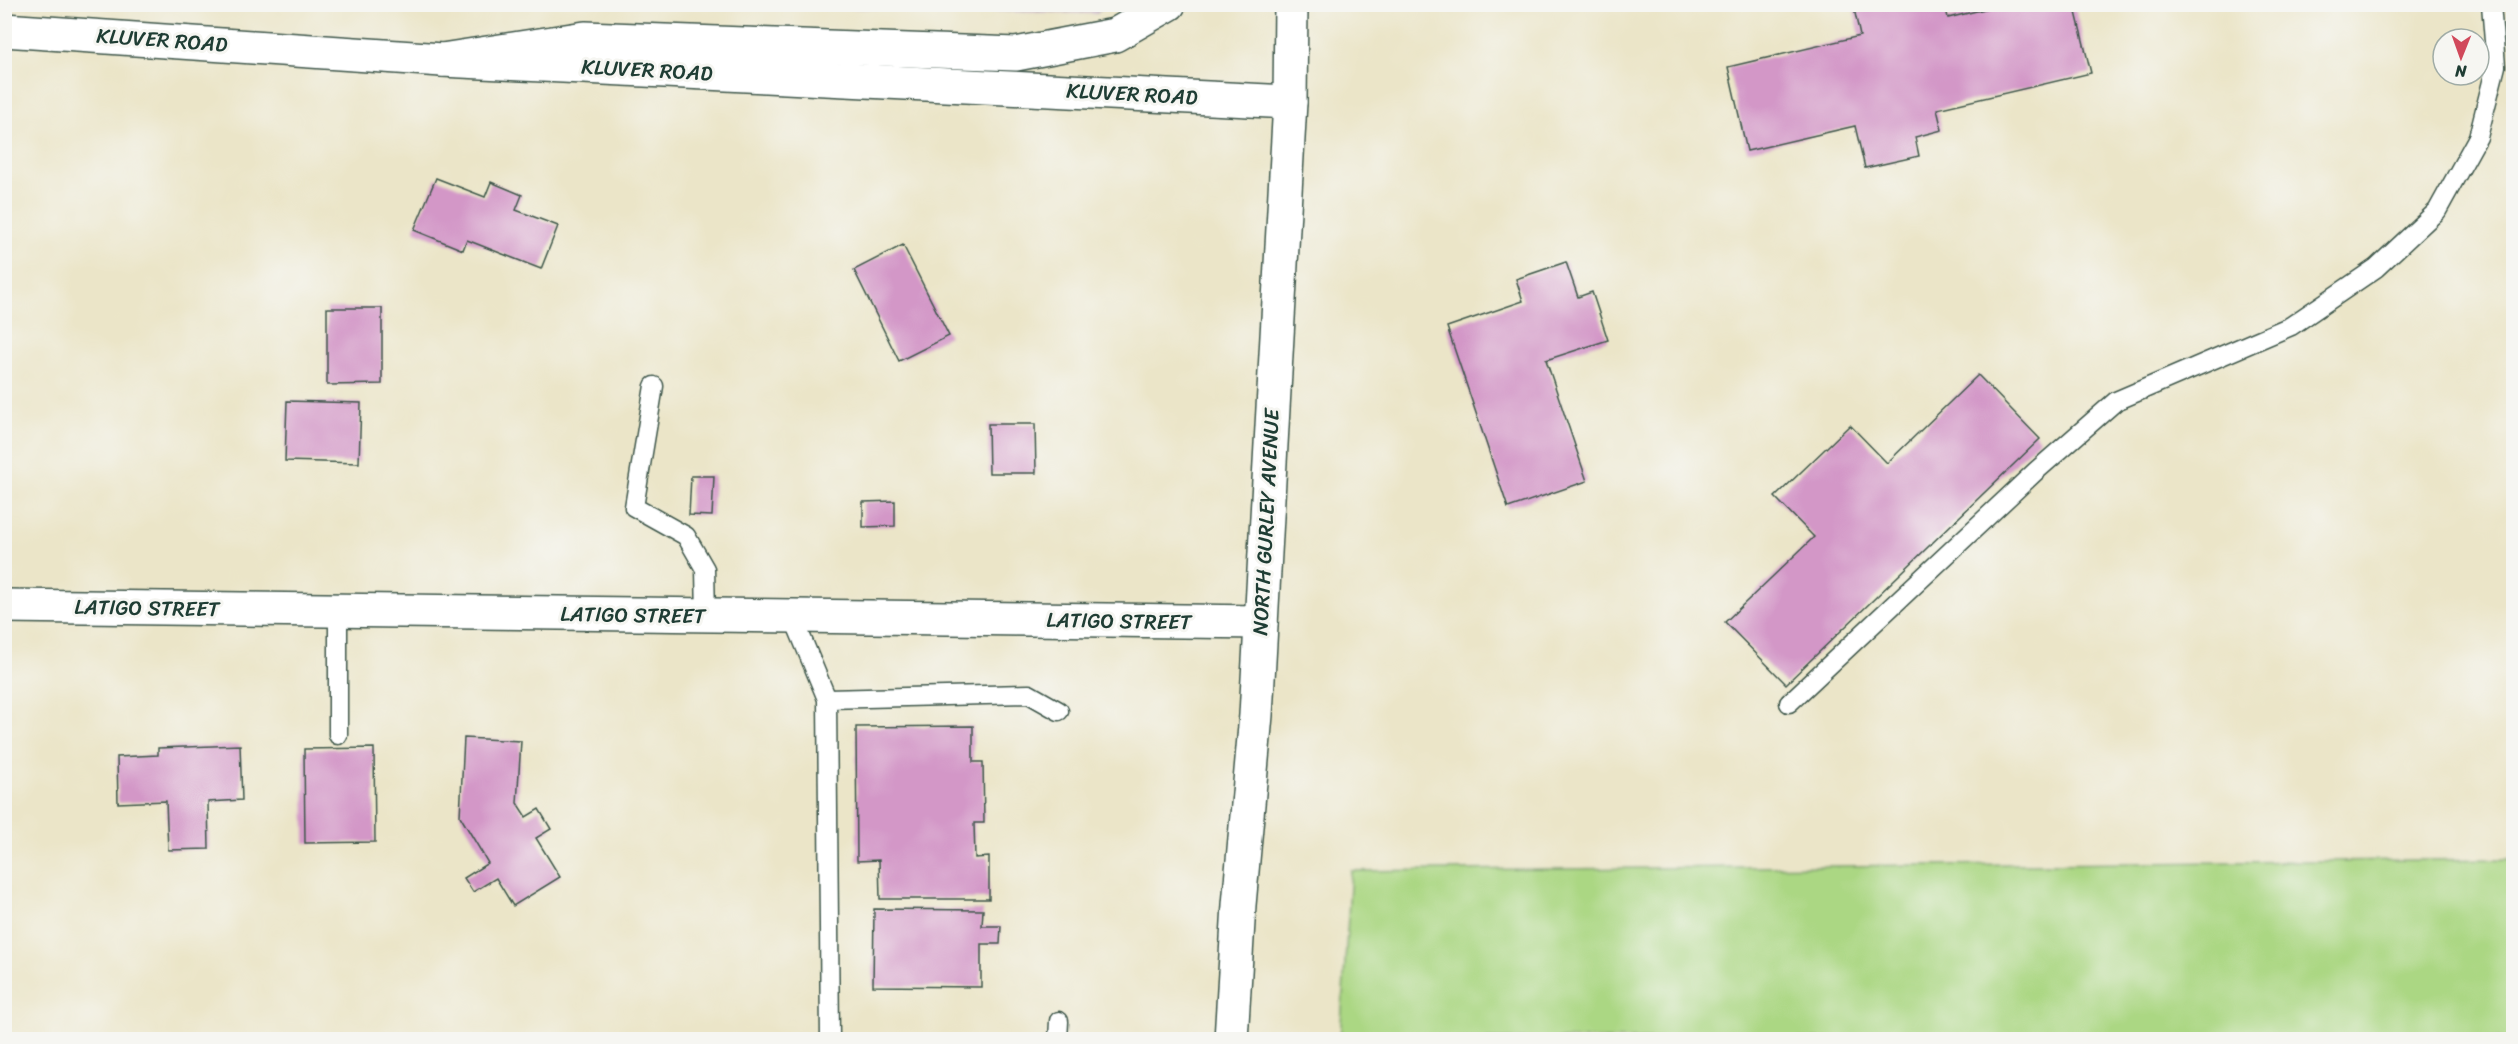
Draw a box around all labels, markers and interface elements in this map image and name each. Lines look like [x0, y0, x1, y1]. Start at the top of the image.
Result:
street label: KLUVER ROAD [95, 16, 229, 64]
north arrow [2431, 27, 2491, 87]
street label: KLUVER ROAD [580, 48, 714, 92]
text: N [2454, 57, 2468, 86]
street label: KLUVER ROAD [1065, 72, 1199, 116]
street label: NORTH GURLEY AVENUE [1241, 406, 1291, 636]
street label: LATIGO STREET [74, 588, 221, 628]
street label: LATIGO STREET [560, 595, 707, 635]
street label: LATIGO STREET [1046, 601, 1193, 641]

